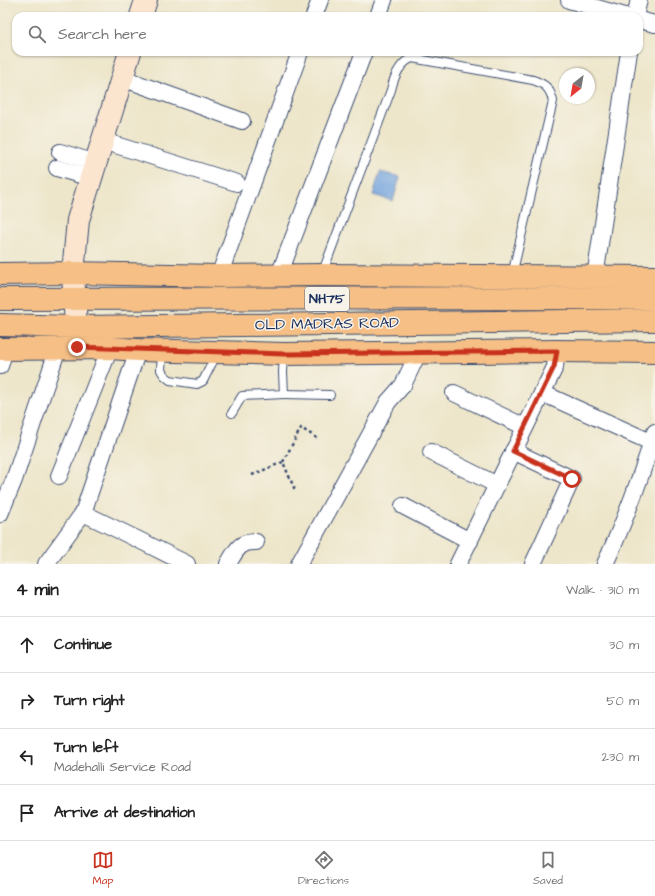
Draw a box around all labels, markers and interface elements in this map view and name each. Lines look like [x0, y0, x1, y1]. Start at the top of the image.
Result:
search box [12, 12, 643, 56]
icon: search [26, 23, 48, 45]
text: Search here [58, 24, 147, 45]
north arrow [559, 68, 595, 104]
road number: NH75 [305, 287, 349, 311]
street label: OLD MADRAS ROAD [255, 312, 399, 336]
route end [68, 338, 86, 356]
route start [563, 470, 581, 488]
text: 4 min [16, 578, 59, 602]
text: Walk · 310 m [566, 581, 639, 599]
icon: ahead [16, 634, 38, 656]
text: Continue [54, 634, 112, 655]
text: 30 m [609, 636, 639, 654]
icon: right [16, 690, 38, 712]
text: Turn right [54, 690, 125, 711]
text: 50 m [606, 692, 639, 710]
text: Turn left [54, 737, 118, 758]
icon: left [16, 746, 38, 768]
text: 230 m [601, 748, 639, 766]
text: Madehalli Service Road [54, 758, 191, 776]
icon: arrive [16, 802, 38, 824]
text: Arrive at destination [54, 802, 195, 823]
tab: Map [92, 849, 114, 888]
tab: Directions [298, 849, 349, 888]
tab: Saved [533, 849, 563, 888]

